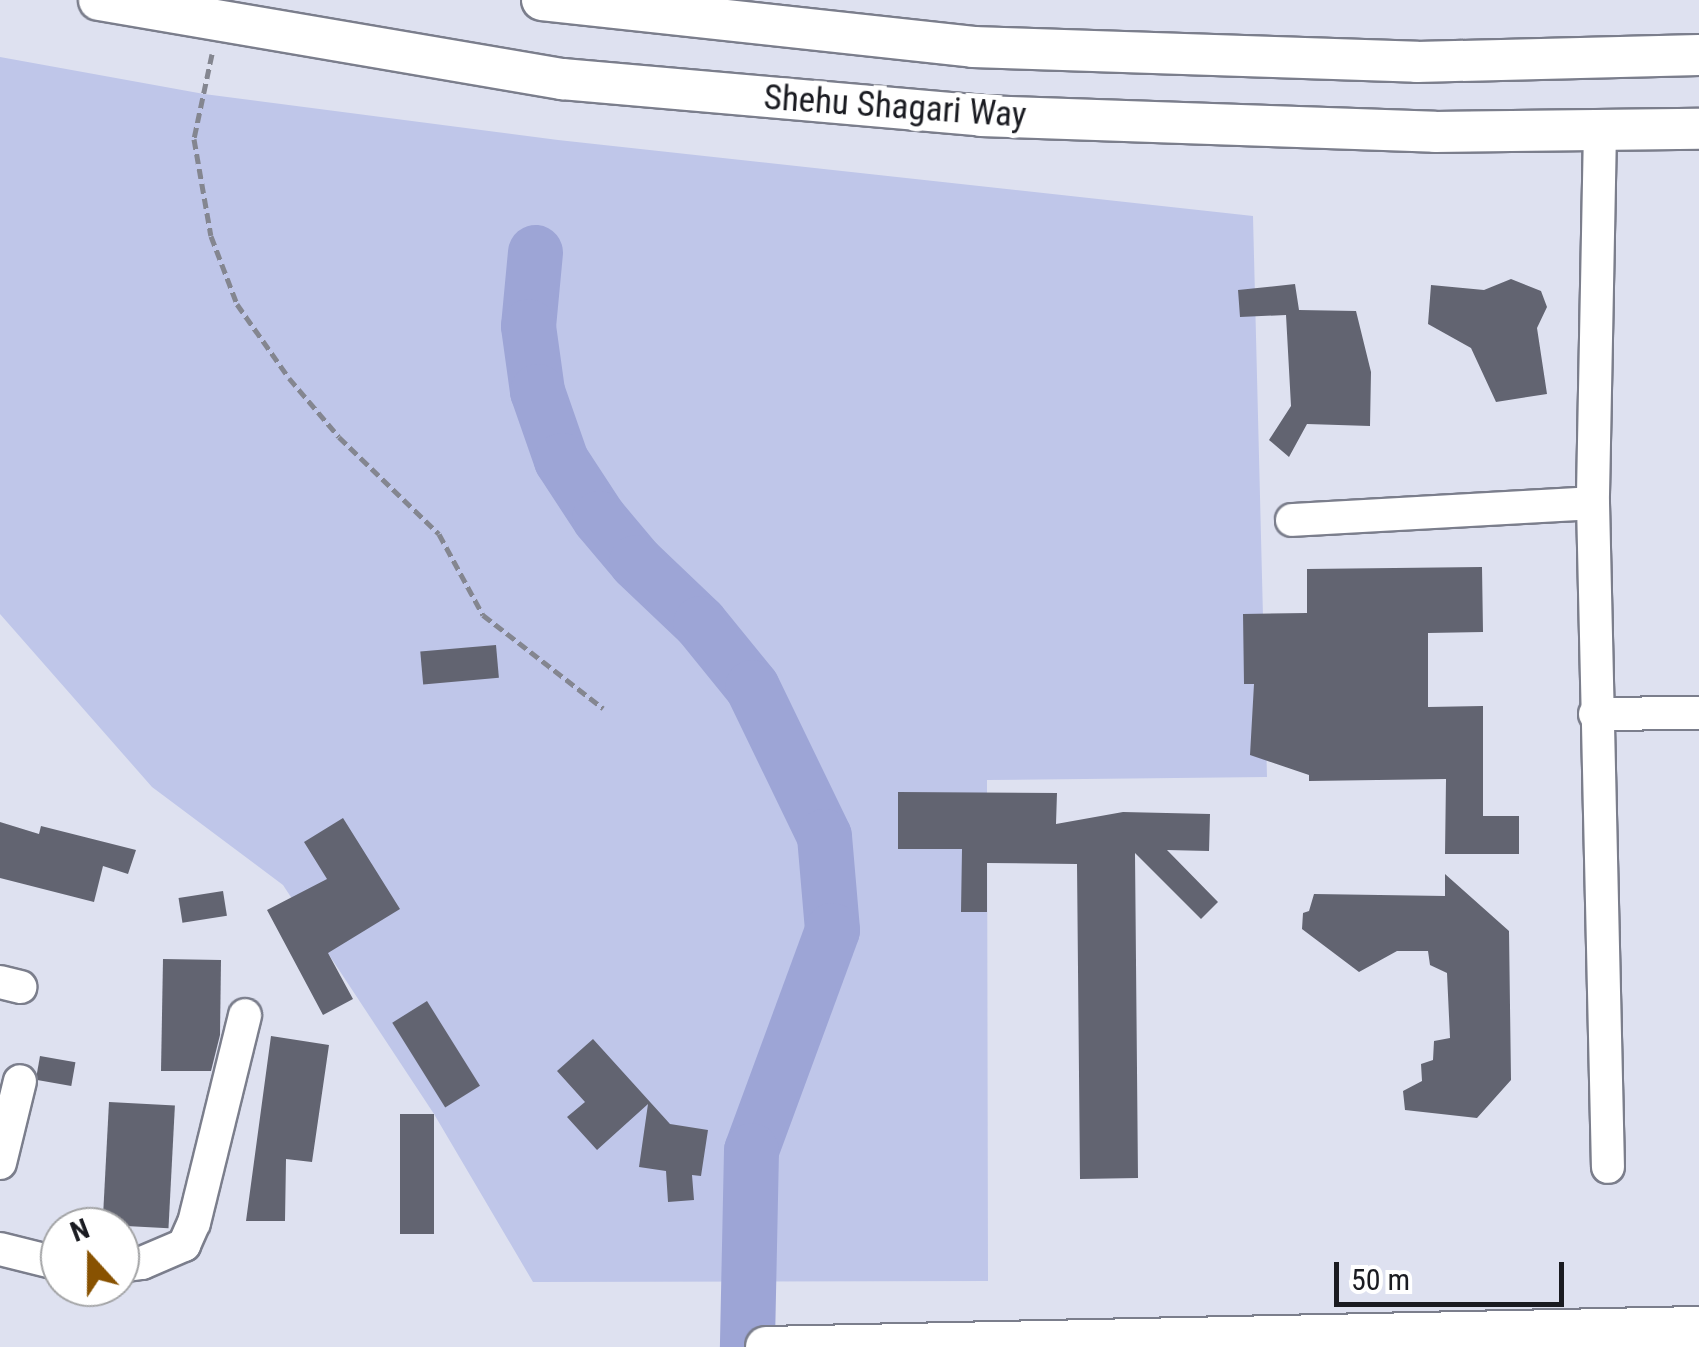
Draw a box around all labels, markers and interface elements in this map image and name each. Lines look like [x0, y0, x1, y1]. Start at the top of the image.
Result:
street label: Shehu Shagari Way [762, 77, 1028, 137]
north arrow [40, 1207, 140, 1307]
text: N [66, 1212, 94, 1249]
scale bar [1339, 1242, 1569, 1304]
text: 50 m [1351, 1262, 1410, 1297]

